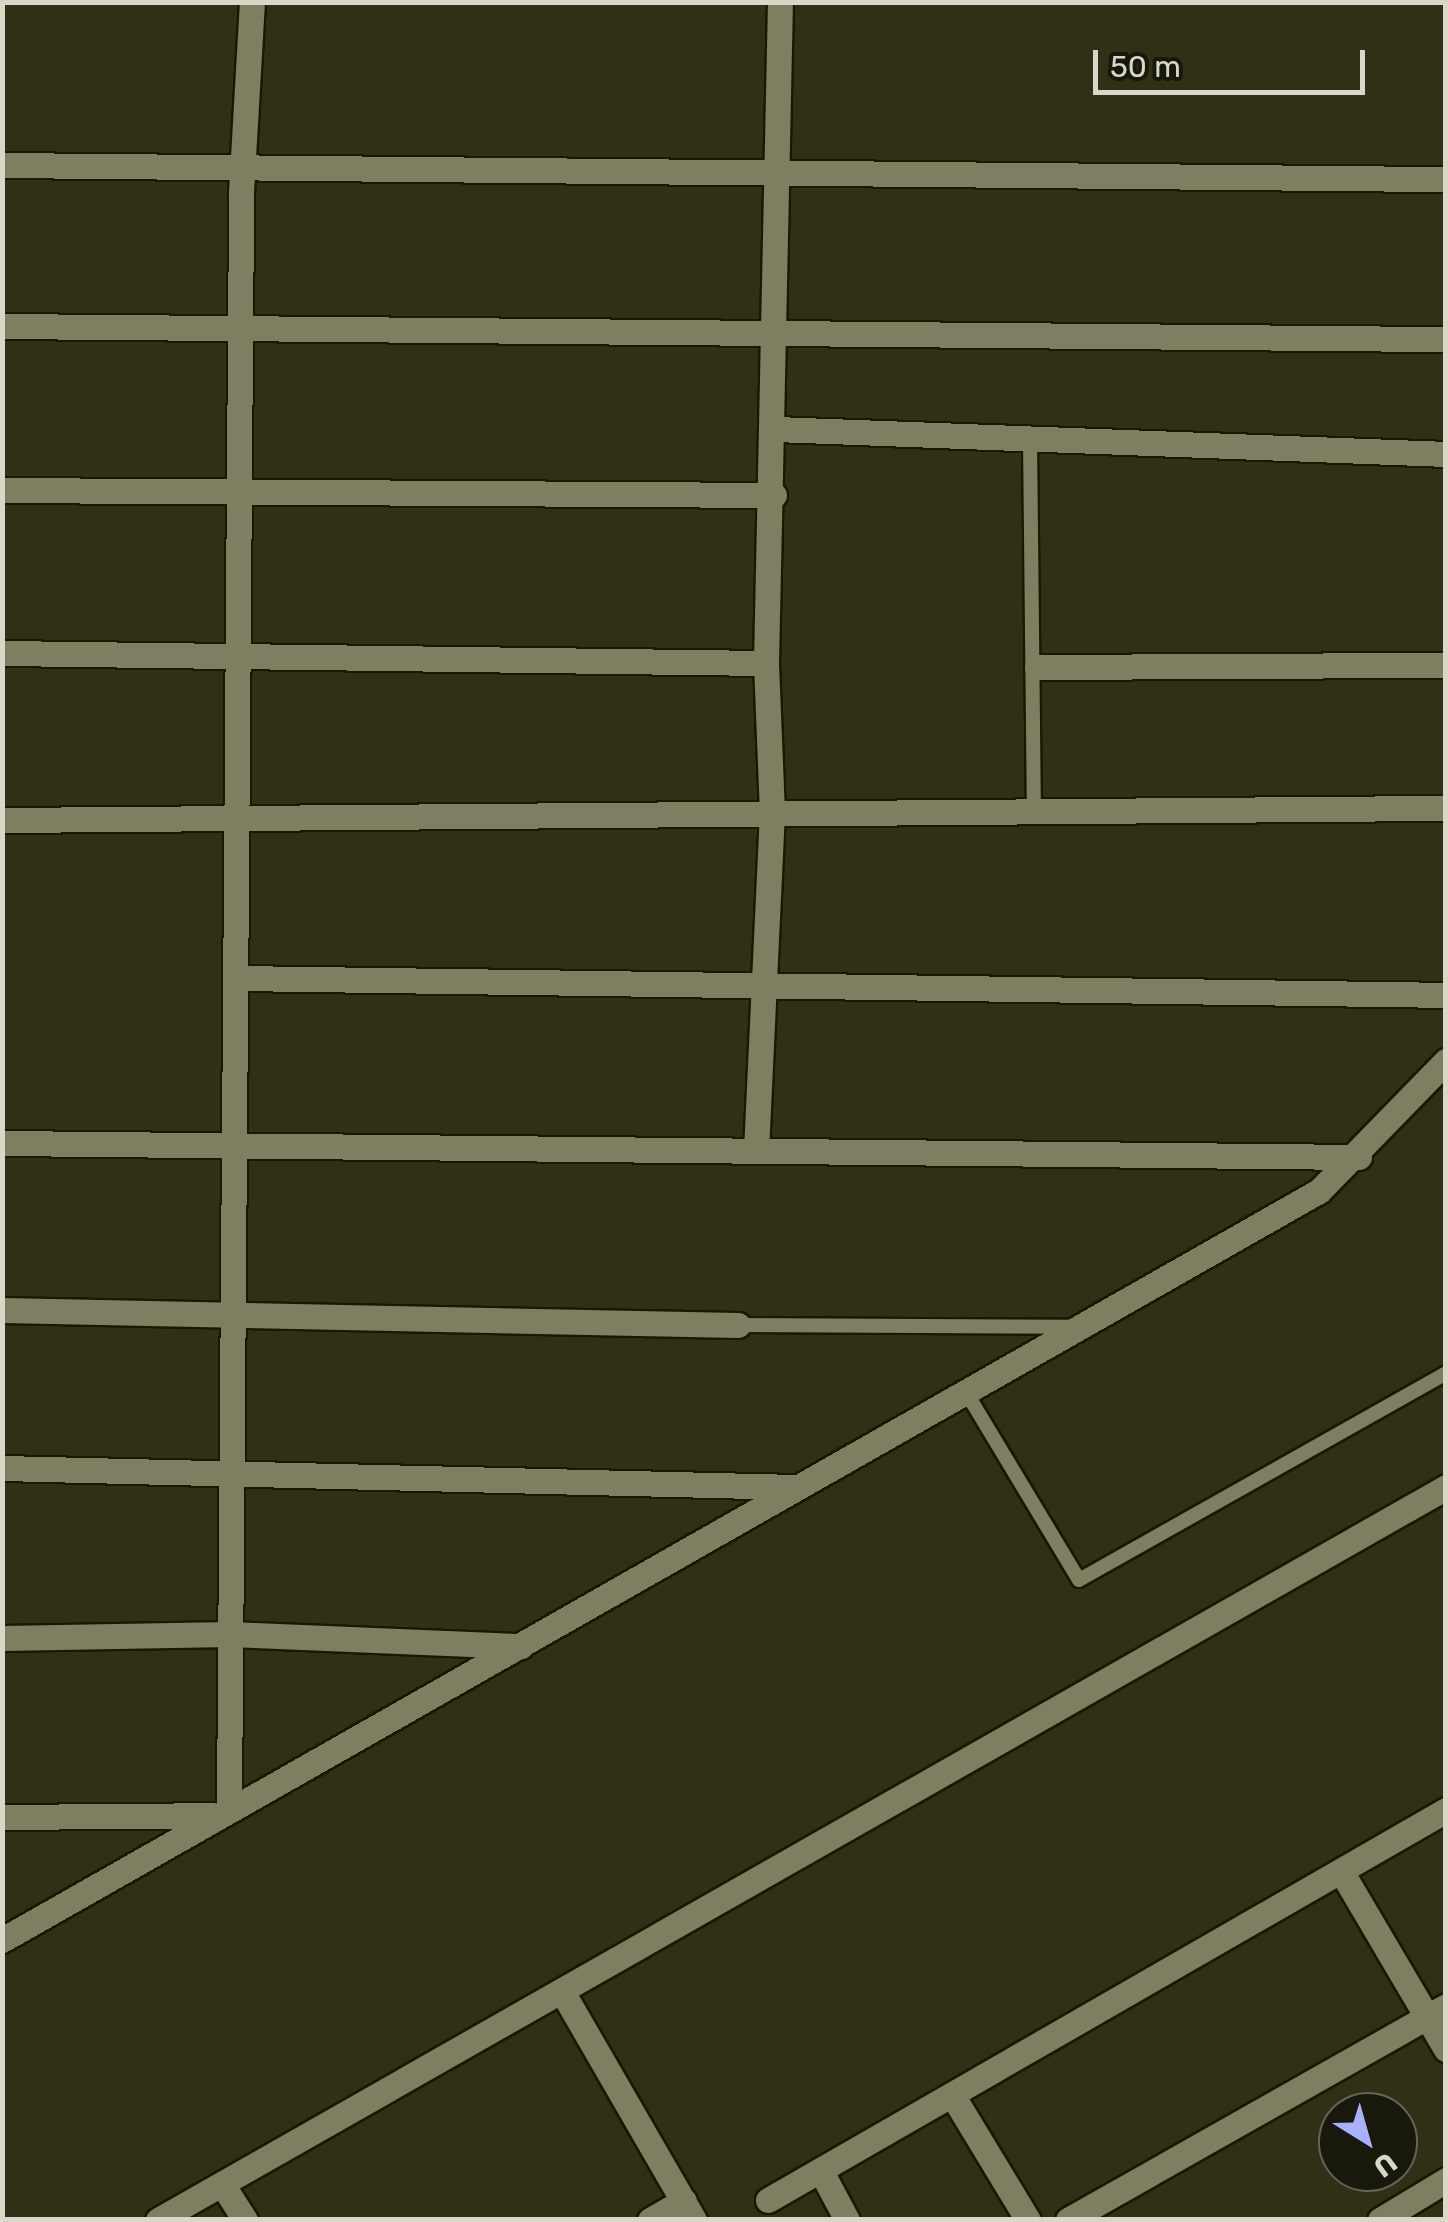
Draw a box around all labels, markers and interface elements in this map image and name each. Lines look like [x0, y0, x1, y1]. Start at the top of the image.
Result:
scale bar [1098, 30, 1370, 92]
text: 50 m [1110, 49, 1181, 85]
north arrow [1318, 2092, 1418, 2192]
text: U [1367, 2145, 1403, 2184]

